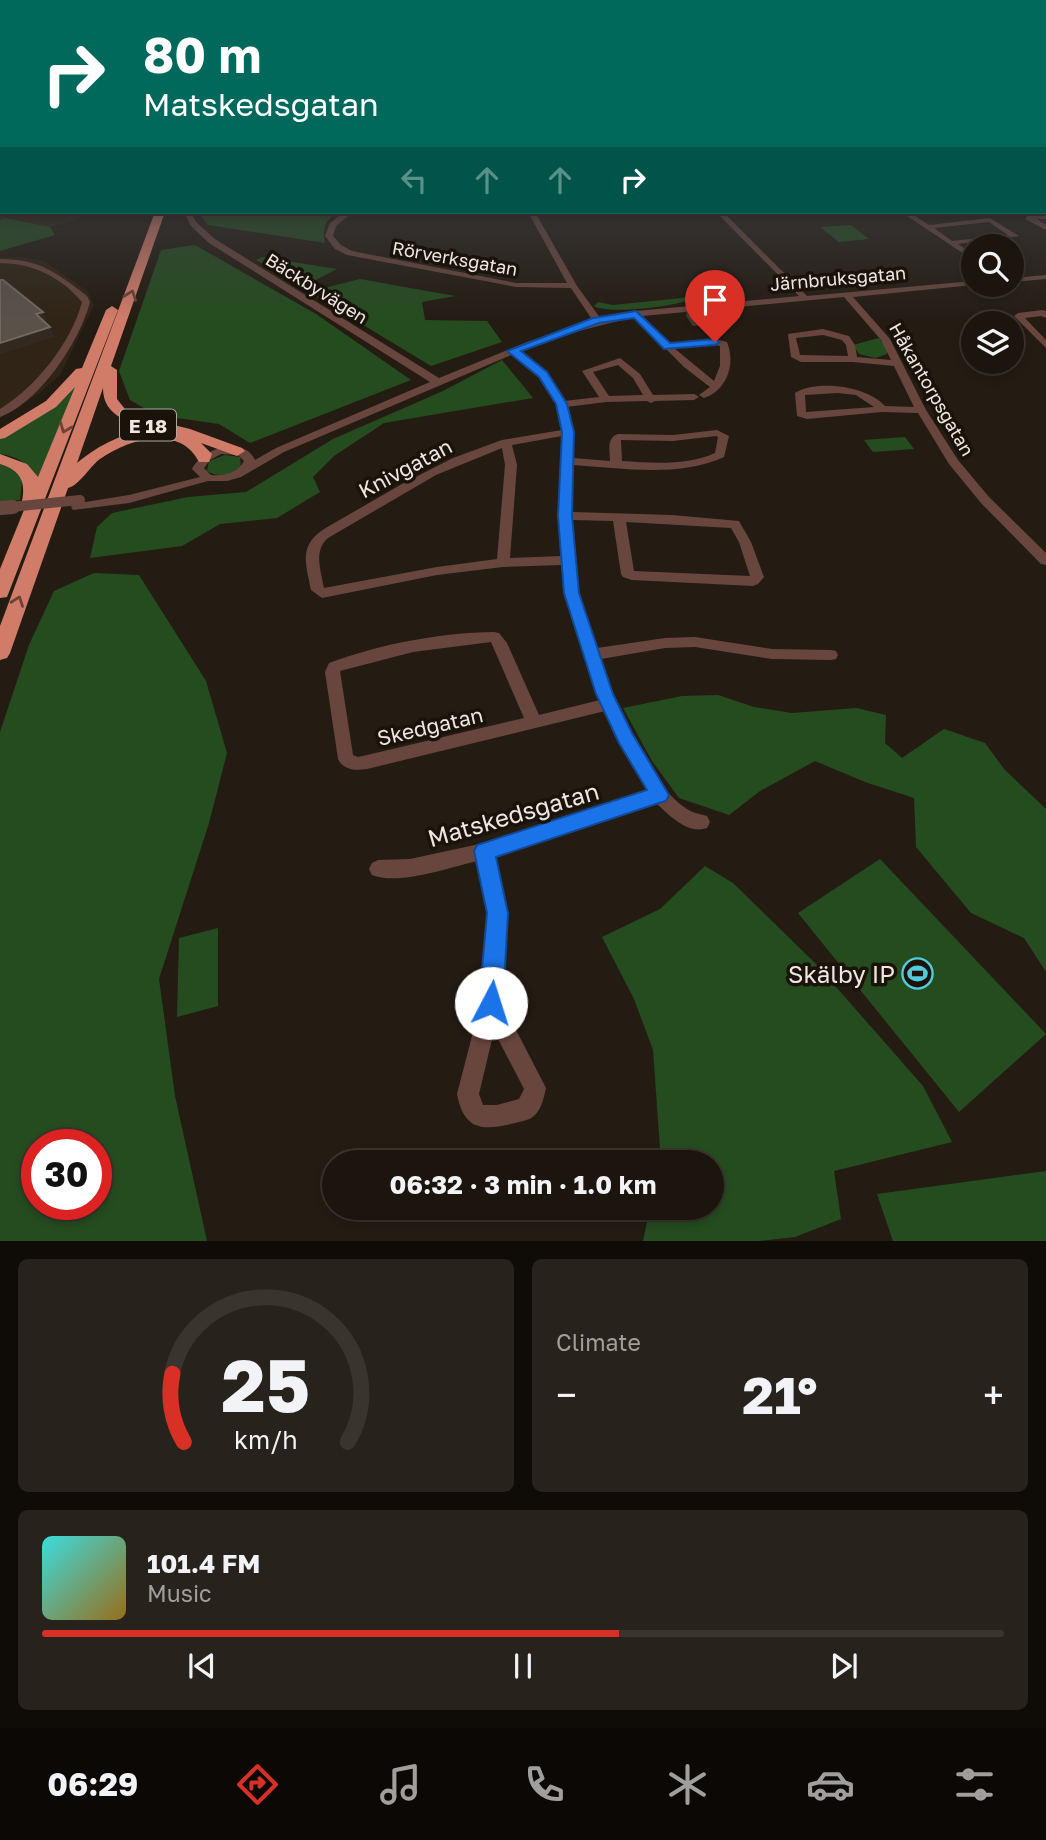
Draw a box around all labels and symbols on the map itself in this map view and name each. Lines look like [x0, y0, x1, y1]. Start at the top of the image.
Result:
street label: Rörverksgatan [391, 236, 519, 280]
street label: Bäckbyvägen [262, 248, 372, 328]
street label: Järnbruksgatan [769, 261, 907, 295]
pin [685, 270, 745, 342]
one-way arrow [122, 290, 136, 302]
street label: Håkantorpsgatan [885, 319, 979, 459]
road number: E 18 [120, 410, 176, 440]
one-way arrow [60, 422, 74, 434]
street label: Knivgatan [354, 433, 456, 503]
one-way arrow [10, 596, 24, 608]
street label: Skedgatan [375, 701, 485, 751]
street label: Matskedsgatan [424, 776, 602, 852]
sports icon: Skälby IP [901, 956, 935, 990]
place label: Skälby IP [788, 959, 895, 988]
position arrow [454, 966, 528, 1040]
speed limit sign: 30 [21, 1129, 112, 1220]

